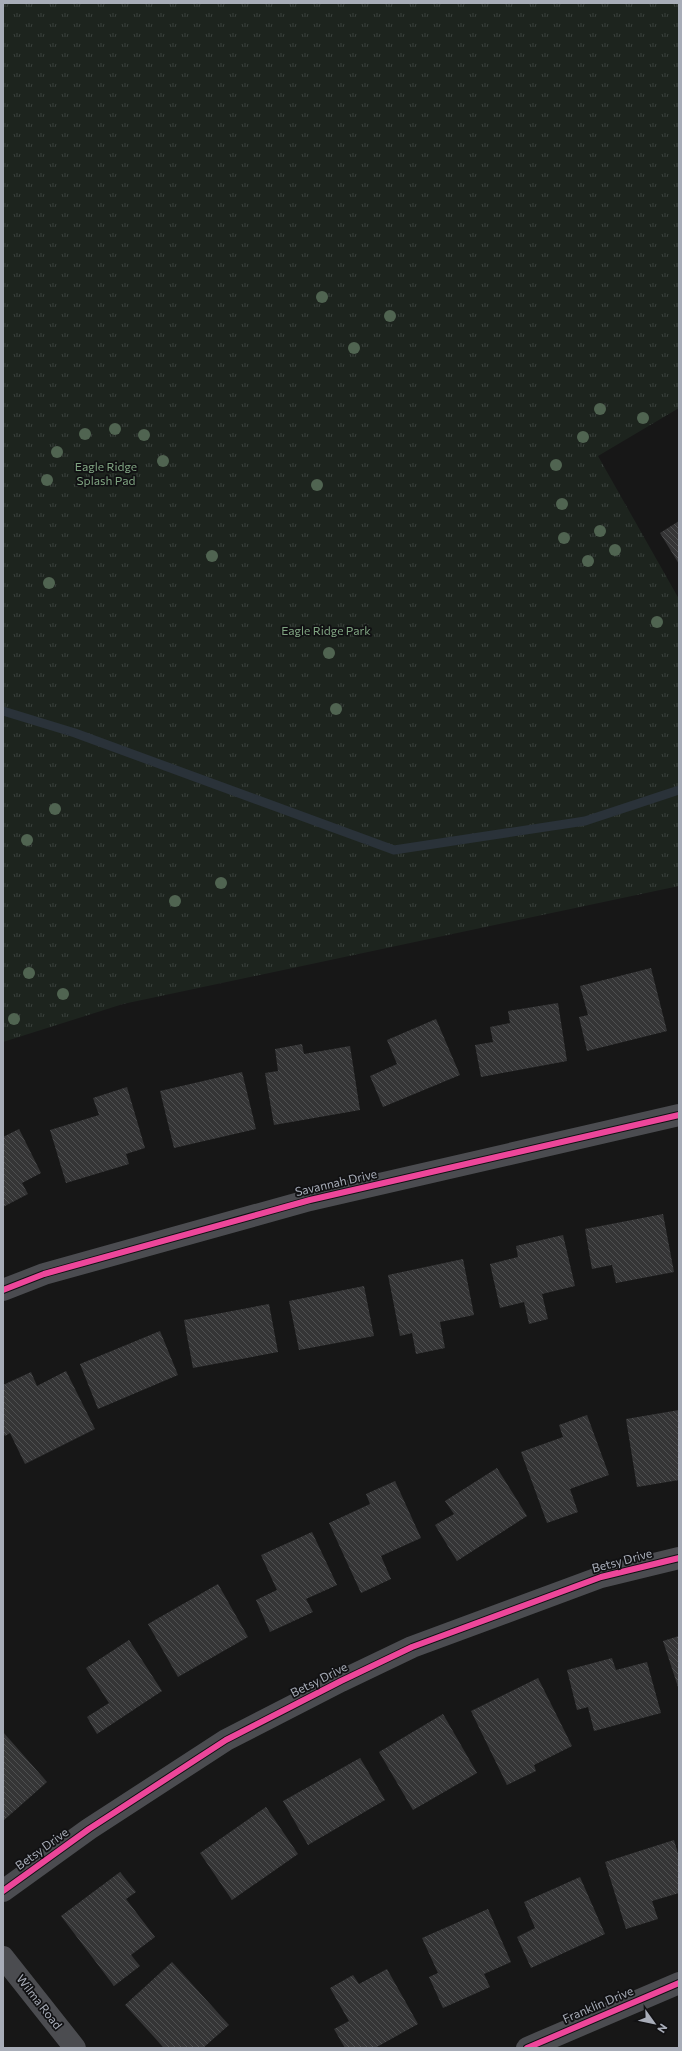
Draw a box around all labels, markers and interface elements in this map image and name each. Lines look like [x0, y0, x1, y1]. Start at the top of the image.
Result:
park label: Eagle Ridge Splash Pad [75, 459, 137, 487]
park label: Eagle Ridge Park [281, 623, 371, 637]
street label: Savannah Drive [293, 1166, 378, 1198]
street label: Betsy Drive [590, 1545, 653, 1575]
street label: Betsy Drive [288, 1659, 349, 1699]
street label: Betsy Drive [12, 1824, 71, 1872]
street label: Wilma Road [14, 1971, 65, 2032]
street label: Franklin Drive [560, 1983, 635, 2025]
north arrow [634, 2003, 674, 2043]
text: N [655, 2022, 671, 2036]

